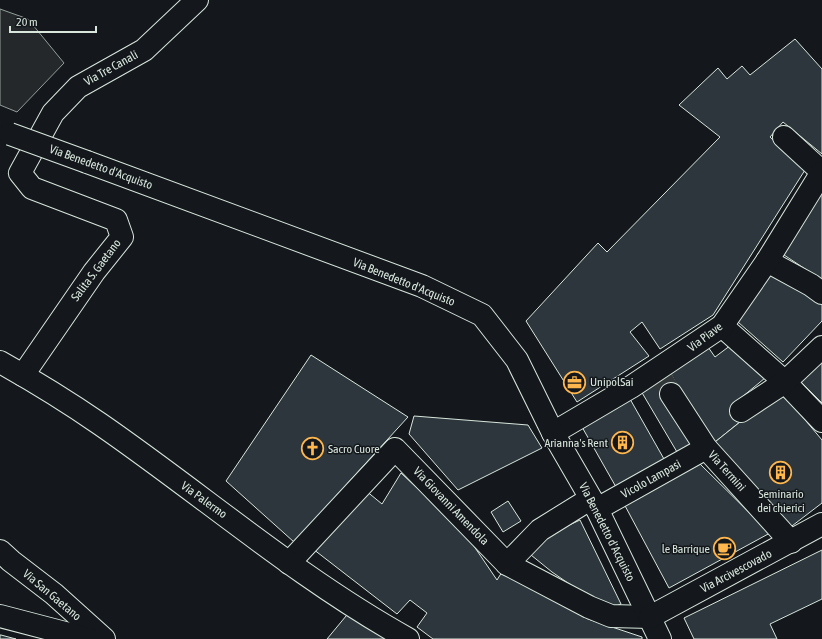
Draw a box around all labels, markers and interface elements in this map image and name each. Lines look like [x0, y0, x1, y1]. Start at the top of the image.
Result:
scale bar [10, 8, 96, 34]
text: 20 m [16, 15, 38, 29]
street label: Via Tre Canali [82, 47, 140, 89]
street label: Via Benedetto d'Acquisto [47, 142, 155, 192]
street label: Salita S. Gaetano [68, 236, 124, 304]
street label: Via Benedetto d'Acquisto [351, 255, 457, 309]
street label: Via Piave [685, 319, 725, 355]
office icon: UnipolSai [561, 369, 587, 395]
place label: UnipolSai [590, 375, 634, 389]
building icon: Arianna's Rent [610, 430, 636, 456]
church icon: Sacro Cuore [300, 436, 326, 462]
place label: Arianna's Rent [544, 436, 609, 450]
place label: Sacro Cuore [328, 442, 380, 456]
street label: Via Termini [705, 448, 749, 494]
street label: Vicolo Lampasi [619, 457, 683, 501]
building icon: Seminario dei chierici [768, 460, 794, 486]
street label: Via Giovanni Amendola [410, 464, 492, 548]
street label: Via Palermo [178, 479, 230, 522]
street label: Via Benedetto d'Acquisto [576, 480, 638, 584]
place label: Seminario dei chierici [757, 487, 805, 515]
cafe icon: le Barrique [712, 536, 738, 562]
place label: le Barrique [662, 542, 710, 556]
street label: Via Arcivescovado [698, 546, 774, 596]
street label: Via San Gaetano [20, 567, 84, 624]

